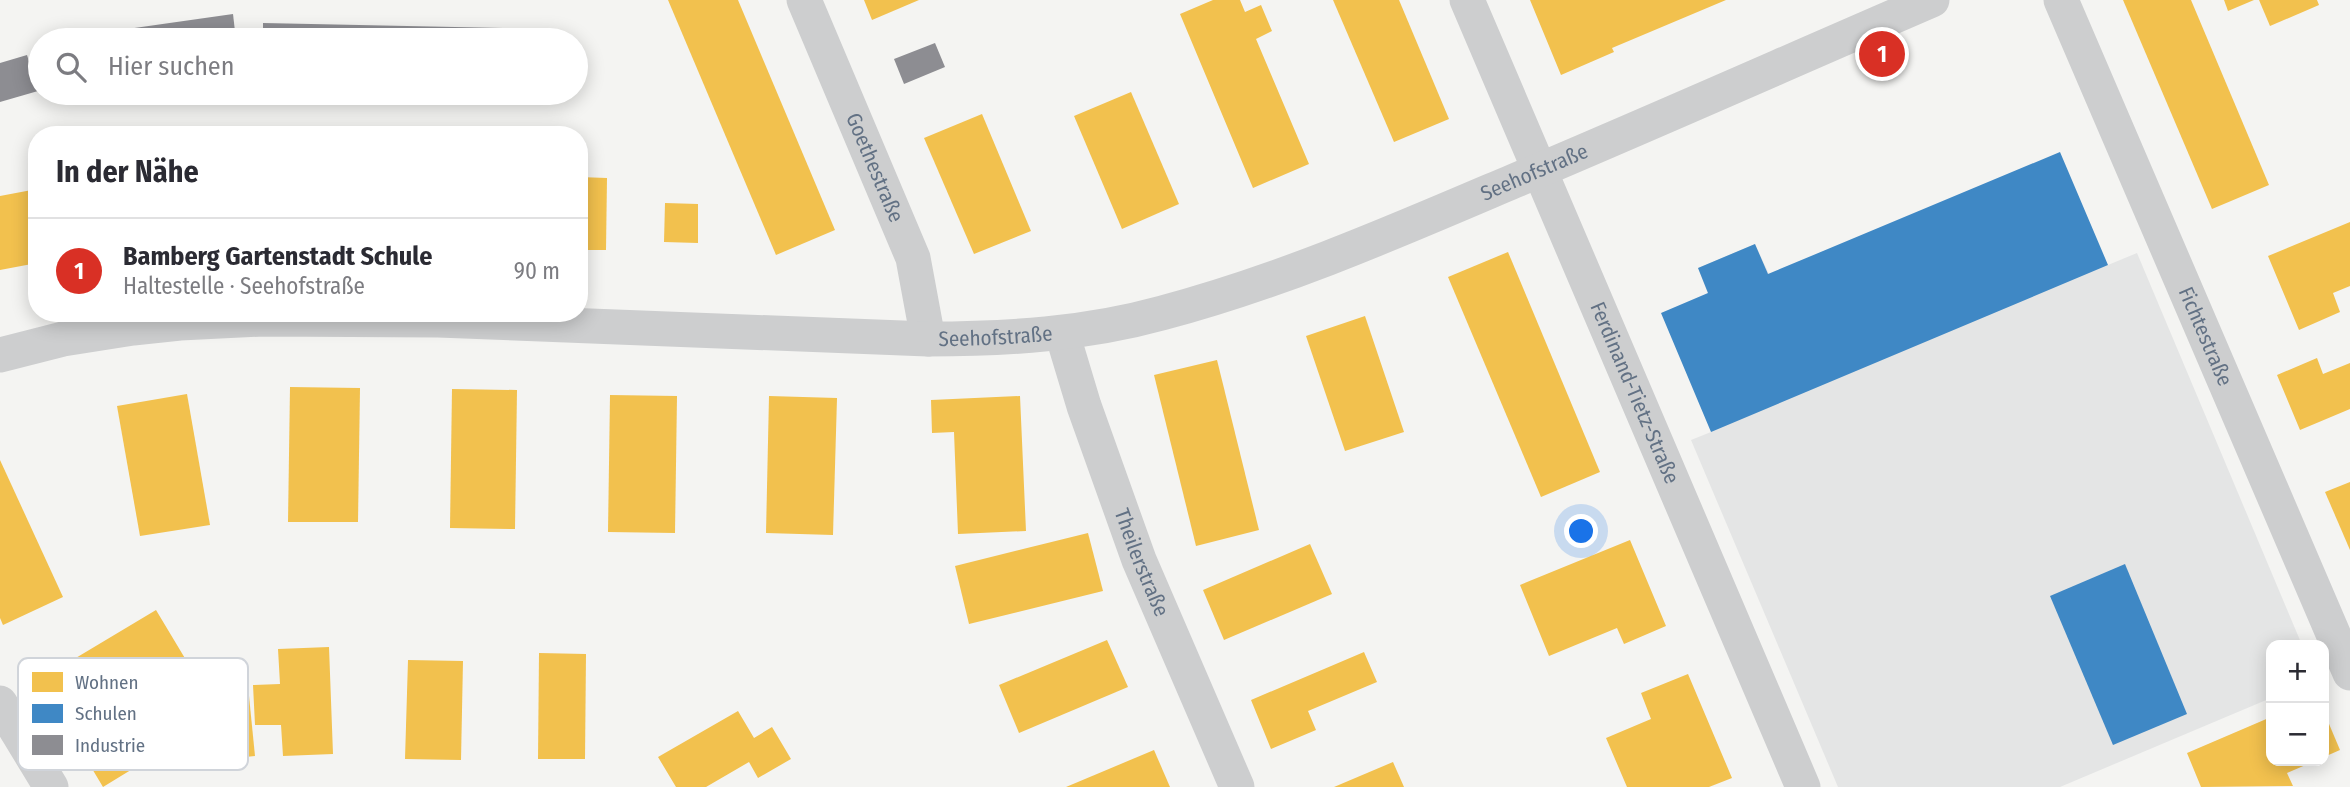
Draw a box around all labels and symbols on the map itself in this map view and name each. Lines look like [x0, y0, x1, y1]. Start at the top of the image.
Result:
pin: 1 [1859, 28, 1905, 80]
street label: Goethestraße [840, 109, 909, 226]
street label: Seehofstraße [1477, 138, 1592, 207]
street label: Fichtestraße [2173, 283, 2238, 390]
street label: Ferdinand-Tietz-Straße [1584, 298, 1685, 488]
street label: Seehofstraße [938, 320, 1054, 352]
street label: Theilerstraße [1109, 505, 1175, 620]
your location [1564, 514, 1598, 548]
legend [18, 658, 248, 770]
text: Wohnen [75, 671, 138, 694]
text: Schulen [75, 702, 137, 725]
text: Industrie [75, 734, 145, 757]

